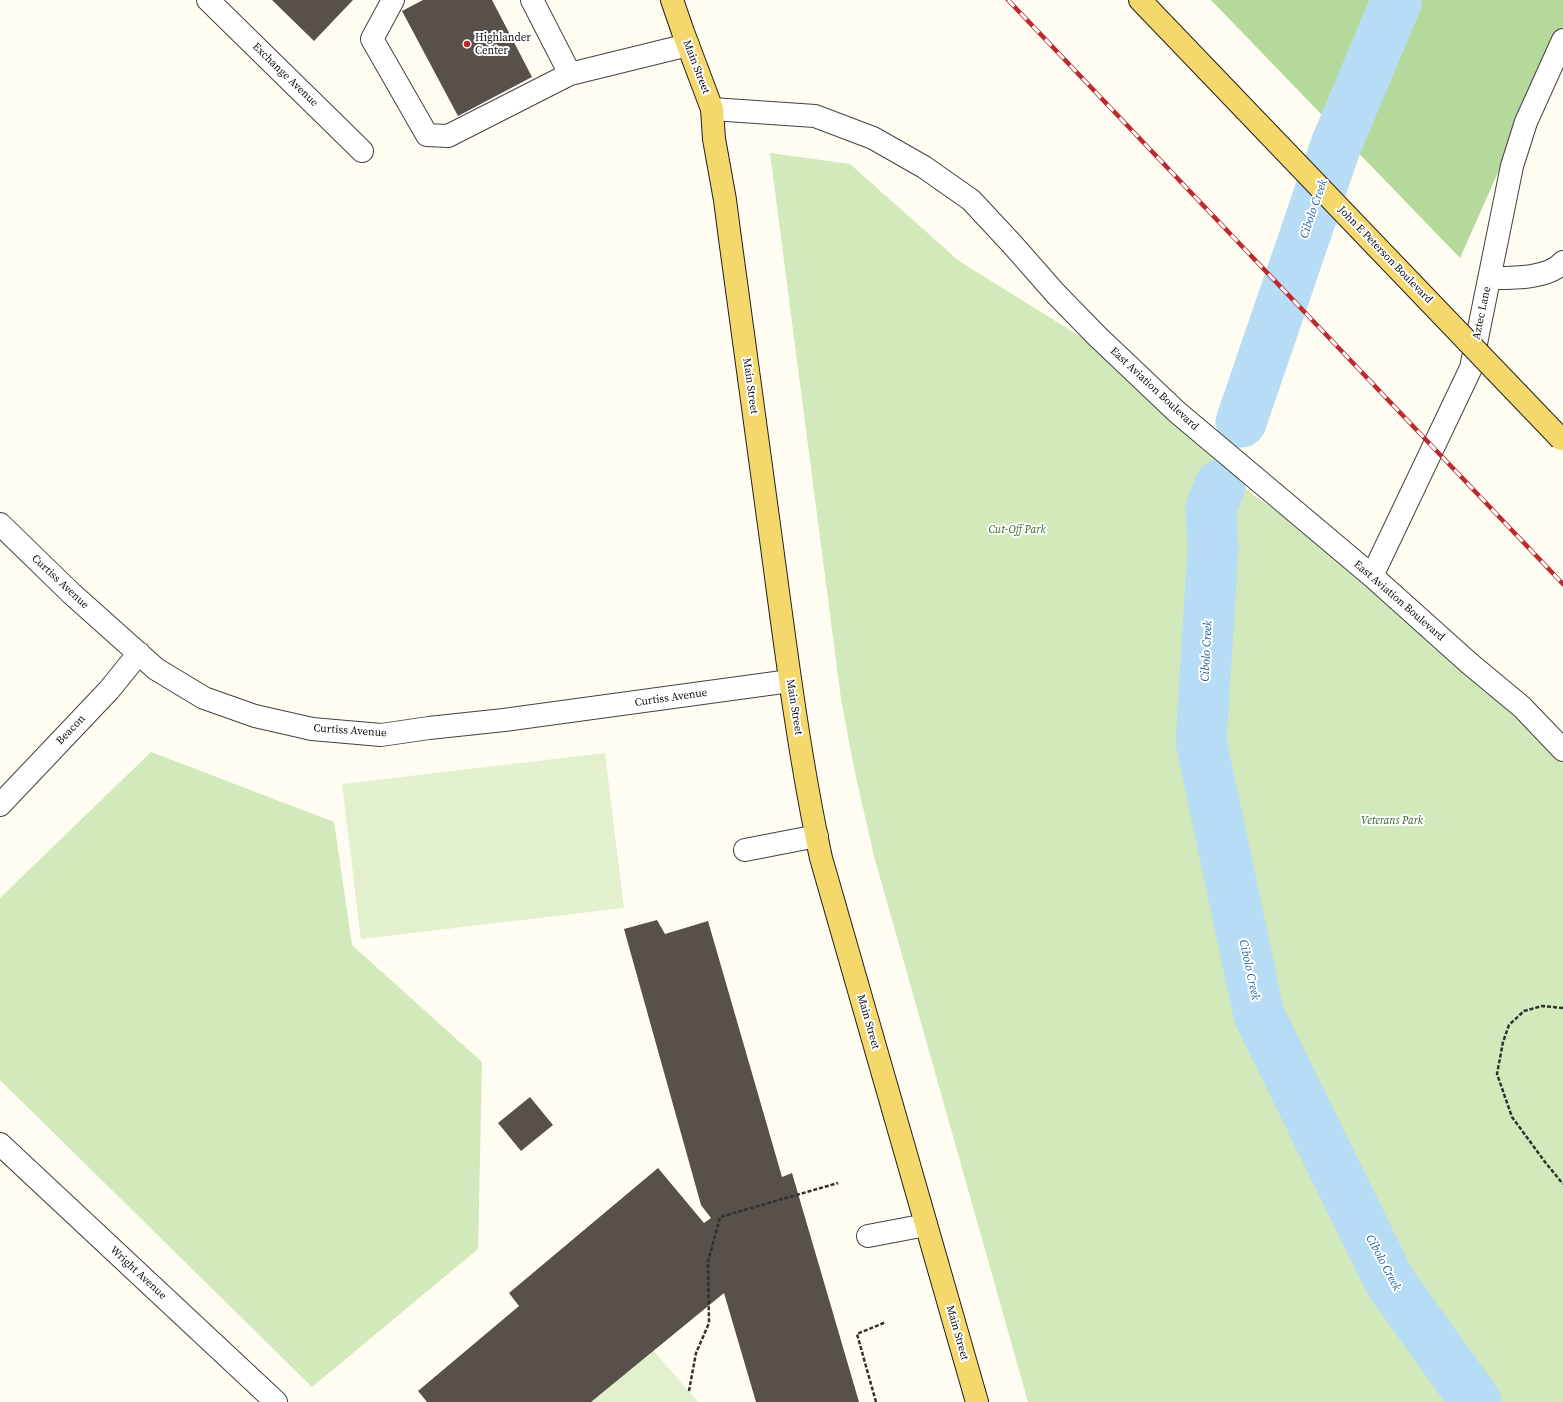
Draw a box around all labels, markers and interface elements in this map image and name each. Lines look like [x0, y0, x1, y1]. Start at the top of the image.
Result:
place label: Highlander Center [475, 31, 531, 57]
street label: Main Street [680, 38, 712, 96]
marker: Highlander Center [462, 39, 472, 49]
street label: Exchange Avenue [249, 40, 321, 110]
water label: Cibolo Creek [1297, 178, 1331, 240]
street label: John E Peterson Boulevard [1335, 204, 1435, 306]
street label: Aztec Lane [1470, 285, 1494, 341]
street label: East Aviation Boulevard [1107, 345, 1201, 433]
street label: Main Street [740, 357, 760, 415]
park label: Cut-Off Park [988, 523, 1046, 537]
street label: Curtiss Avenue [29, 552, 91, 612]
street label: East Aviation Boulevard [1351, 558, 1447, 644]
water label: Cibolo Creek [1198, 620, 1216, 682]
street label: Main Street [783, 678, 805, 736]
street label: Curtiss Avenue [634, 686, 708, 710]
street label: Beacon [54, 712, 88, 748]
street label: Curtiss Avenue [313, 722, 387, 740]
park label: Veterans Park [1361, 814, 1423, 828]
water label: Cibolo Creek [1236, 938, 1262, 1002]
street label: Main Street [854, 993, 882, 1051]
water label: Cibolo Creek [1362, 1232, 1404, 1294]
street label: Wright Avenue [107, 1243, 169, 1303]
street label: Main Street [943, 1304, 971, 1362]

